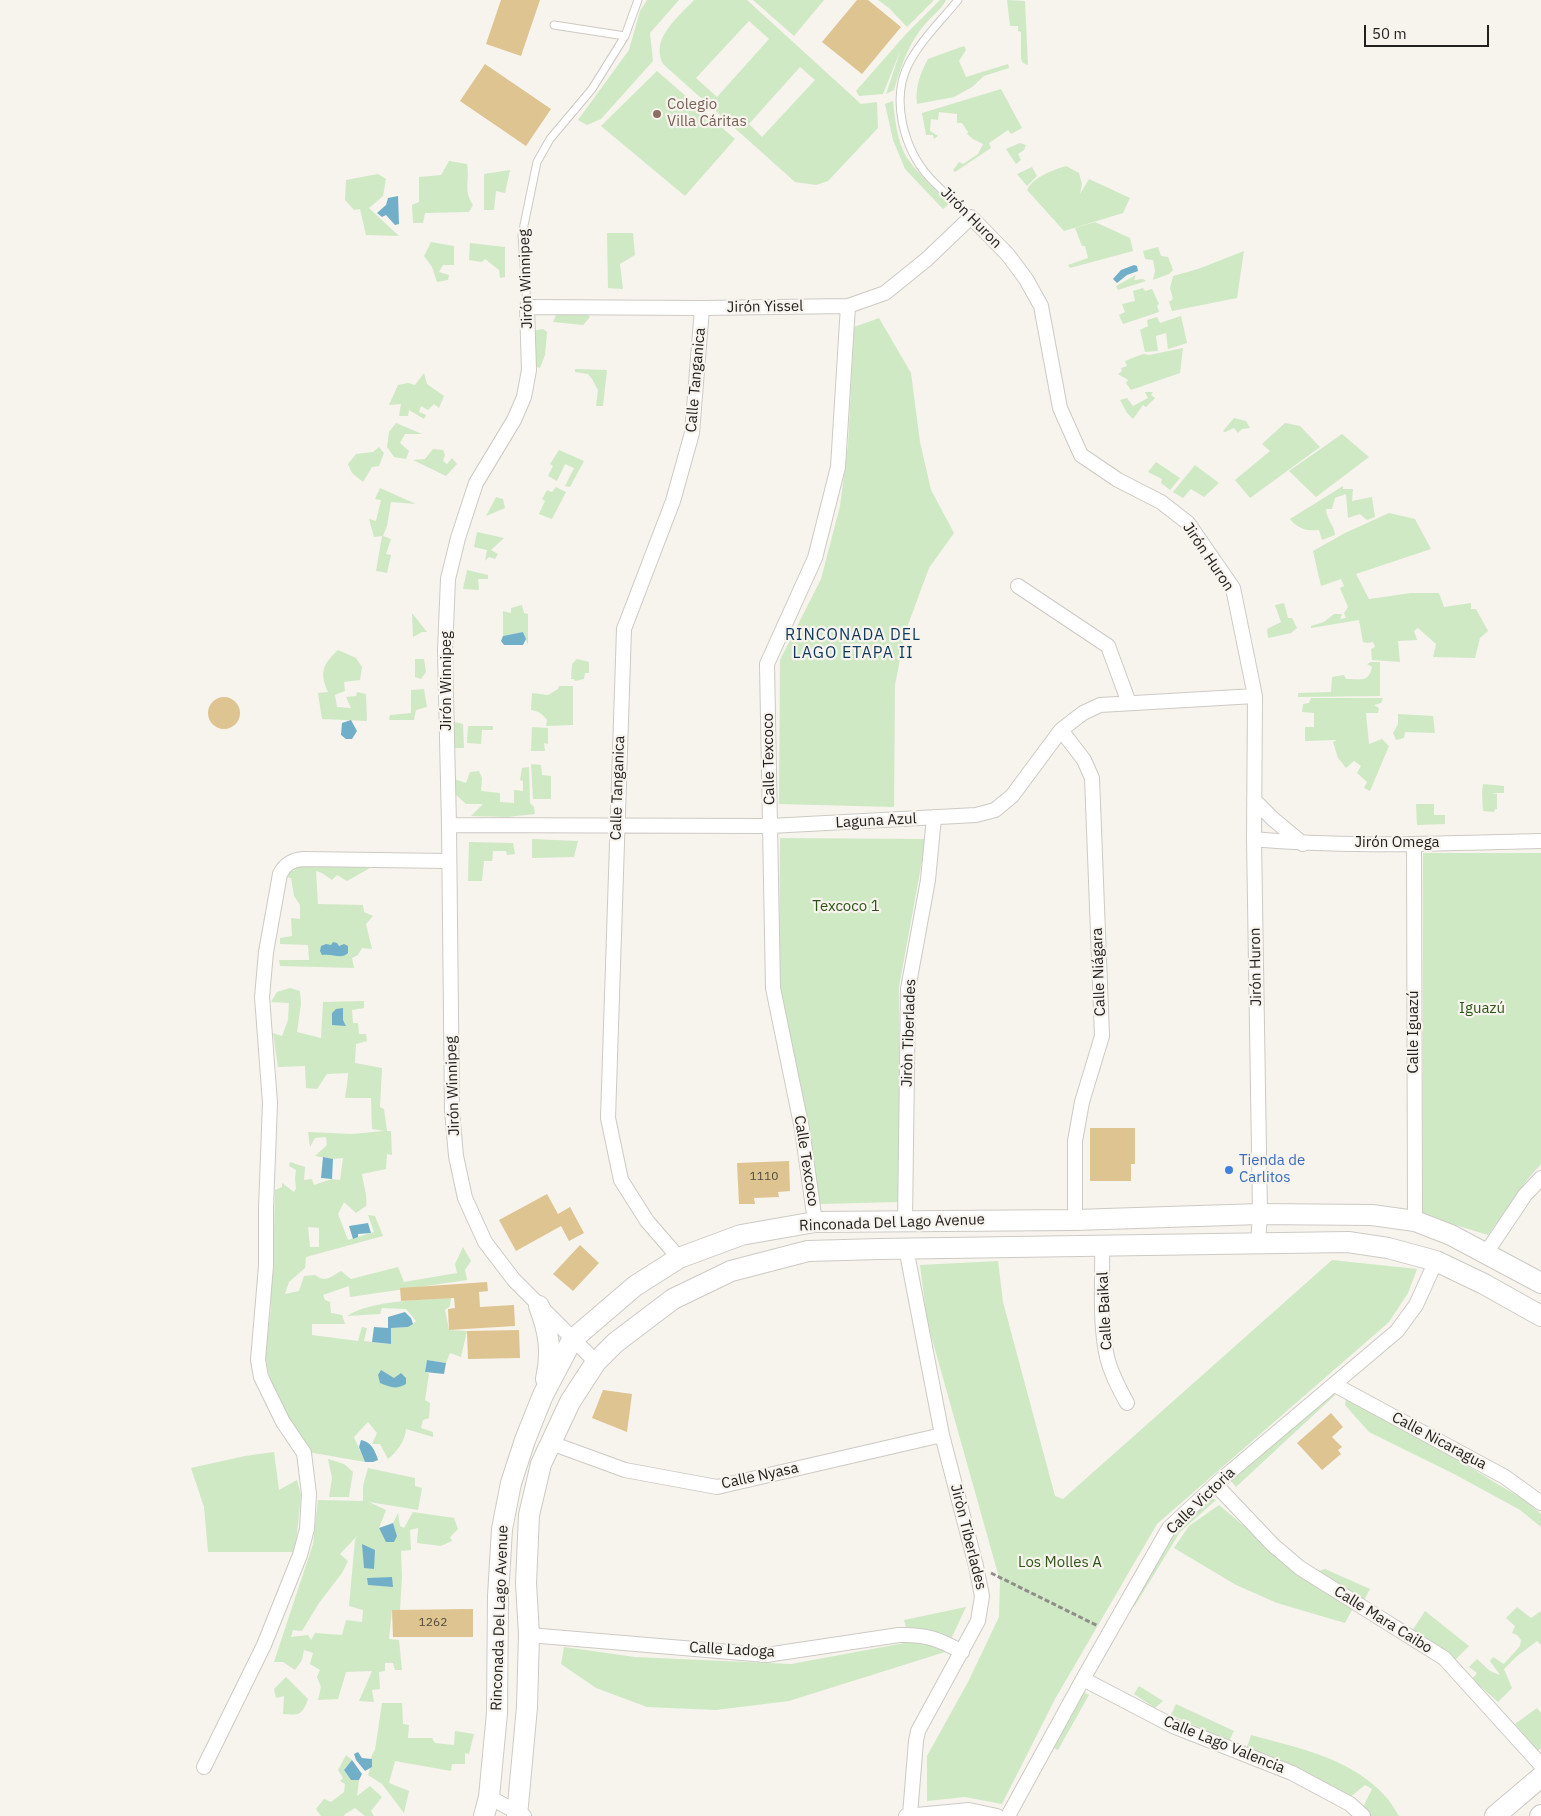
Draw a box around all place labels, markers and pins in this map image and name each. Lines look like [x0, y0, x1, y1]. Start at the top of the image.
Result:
place label: Colegio Villa Cáritas [667, 96, 747, 131]
marker: Colegio Villa Cáritas [651, 108, 663, 120]
place label: Tienda de Carlitos [1239, 1152, 1305, 1187]
marker: Tienda de Carlitos [1223, 1164, 1235, 1176]

